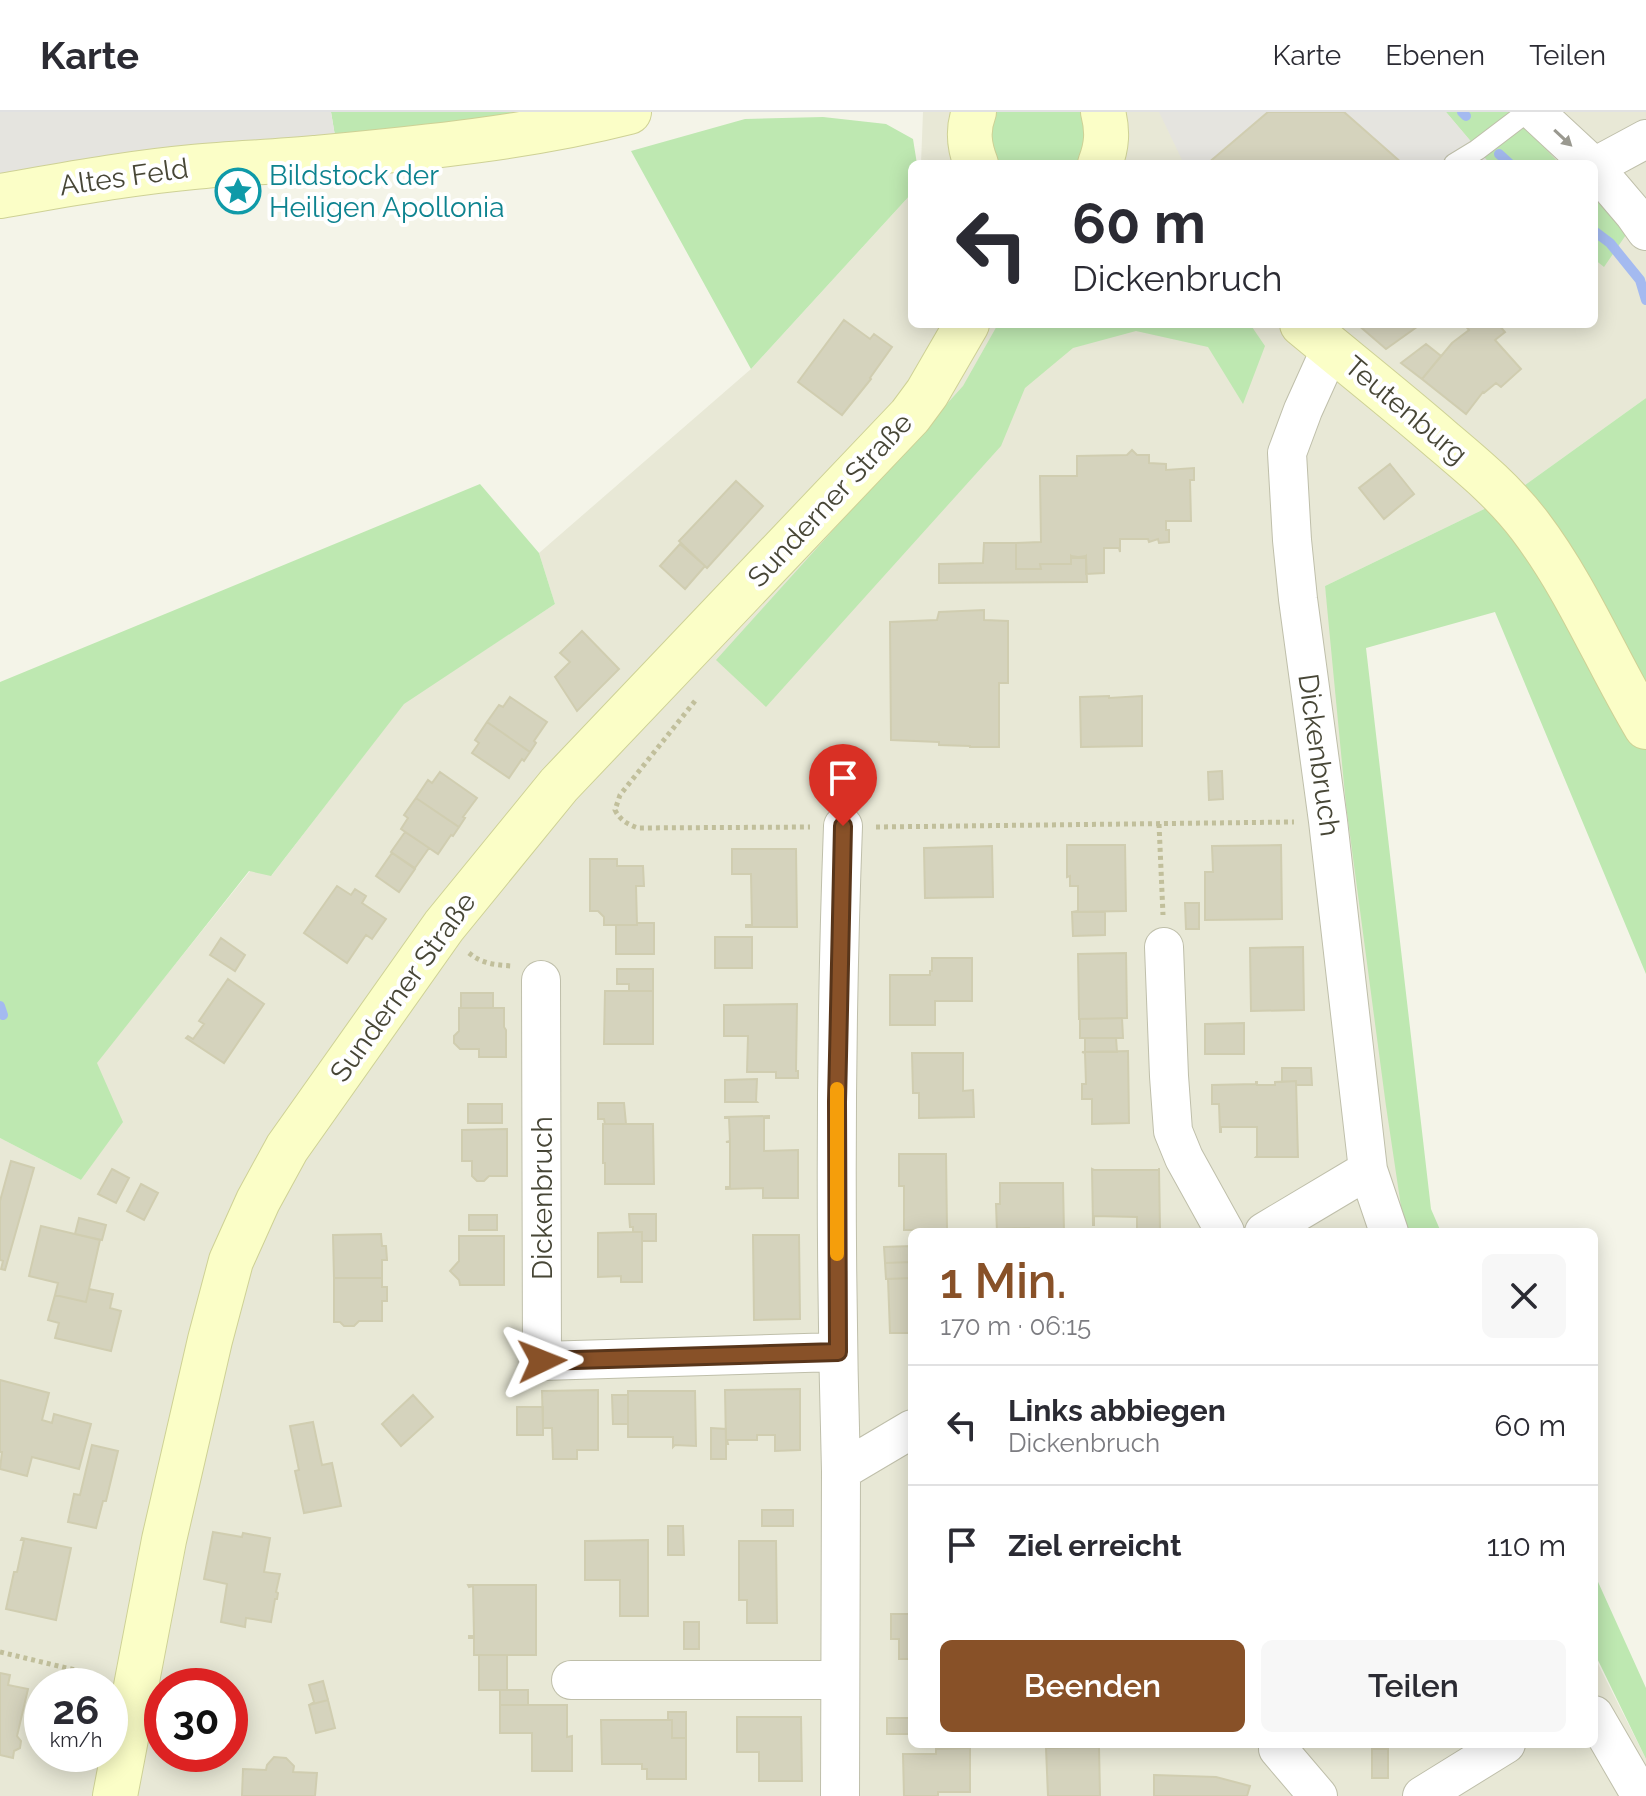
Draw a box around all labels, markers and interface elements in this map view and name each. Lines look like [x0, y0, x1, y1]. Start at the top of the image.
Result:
text: Karte [40, 33, 139, 78]
text: Karte [1273, 39, 1341, 72]
text: Ebenen [1385, 39, 1485, 72]
text: Teilen [1529, 39, 1606, 72]
one-way arrow [1553, 128, 1572, 147]
street label: Altes Feld [57, 152, 191, 202]
place label: Bildstock der Heiligen Apollonia [269, 159, 504, 224]
place icon: Bildstock der Heiligen Apollonia [214, 167, 262, 215]
text: 60 m [1072, 190, 1206, 256]
icon: left [940, 192, 1044, 296]
text: Dickenbruch [1072, 257, 1283, 299]
street label: Teutenburg [1338, 349, 1474, 471]
street label: Sunderner Straße [741, 406, 919, 594]
street label: Dickenbruch [1291, 672, 1347, 838]
pin [809, 744, 877, 826]
icon: arrive [821, 756, 865, 800]
street label: Sunderner Straße [323, 886, 483, 1088]
street label: Dickenbruch [526, 1116, 559, 1280]
text: 1 Min. [940, 1253, 1067, 1309]
button: close [1482, 1254, 1566, 1338]
text: 170 m · 06:15 [940, 1311, 1091, 1341]
position arrow [500, 1319, 584, 1403]
text: Links abbiegen [1008, 1393, 1226, 1428]
icon: left [940, 1403, 984, 1447]
text: 60 m [1494, 1408, 1566, 1443]
text: Dickenbruch [1008, 1428, 1160, 1458]
icon: arrive [940, 1523, 984, 1567]
text: Ziel erreicht [1008, 1528, 1181, 1563]
text: 110 m [1487, 1528, 1566, 1563]
button: Beenden [940, 1640, 1245, 1732]
button: Teilen [1261, 1640, 1566, 1732]
speed limit sign: 30 [144, 1668, 248, 1772]
text: 26 [53, 1686, 99, 1733]
text: km/h [50, 1728, 102, 1752]

